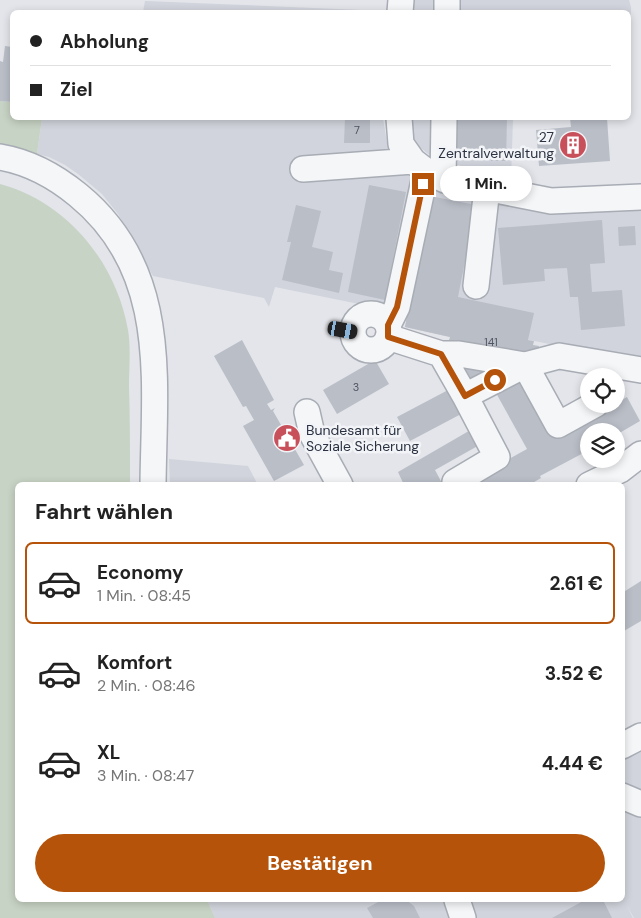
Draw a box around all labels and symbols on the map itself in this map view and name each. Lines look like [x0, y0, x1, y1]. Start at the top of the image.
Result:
house number: 7 [354, 123, 360, 137]
place label: 27 Zentralverwaltung [438, 128, 554, 162]
building icon: 27 Zentralverwaltung [558, 130, 588, 160]
callout: 1 Min. [440, 166, 533, 202]
route end [412, 173, 434, 195]
car [326, 320, 359, 340]
house number: 141 [484, 335, 498, 349]
route start [484, 369, 506, 391]
house number: 3 [353, 380, 359, 394]
place label: Bundesamt für Soziale Sicherung [306, 421, 419, 455]
public building icon: Bundesamt für Soziale Sicherung [272, 423, 302, 453]

